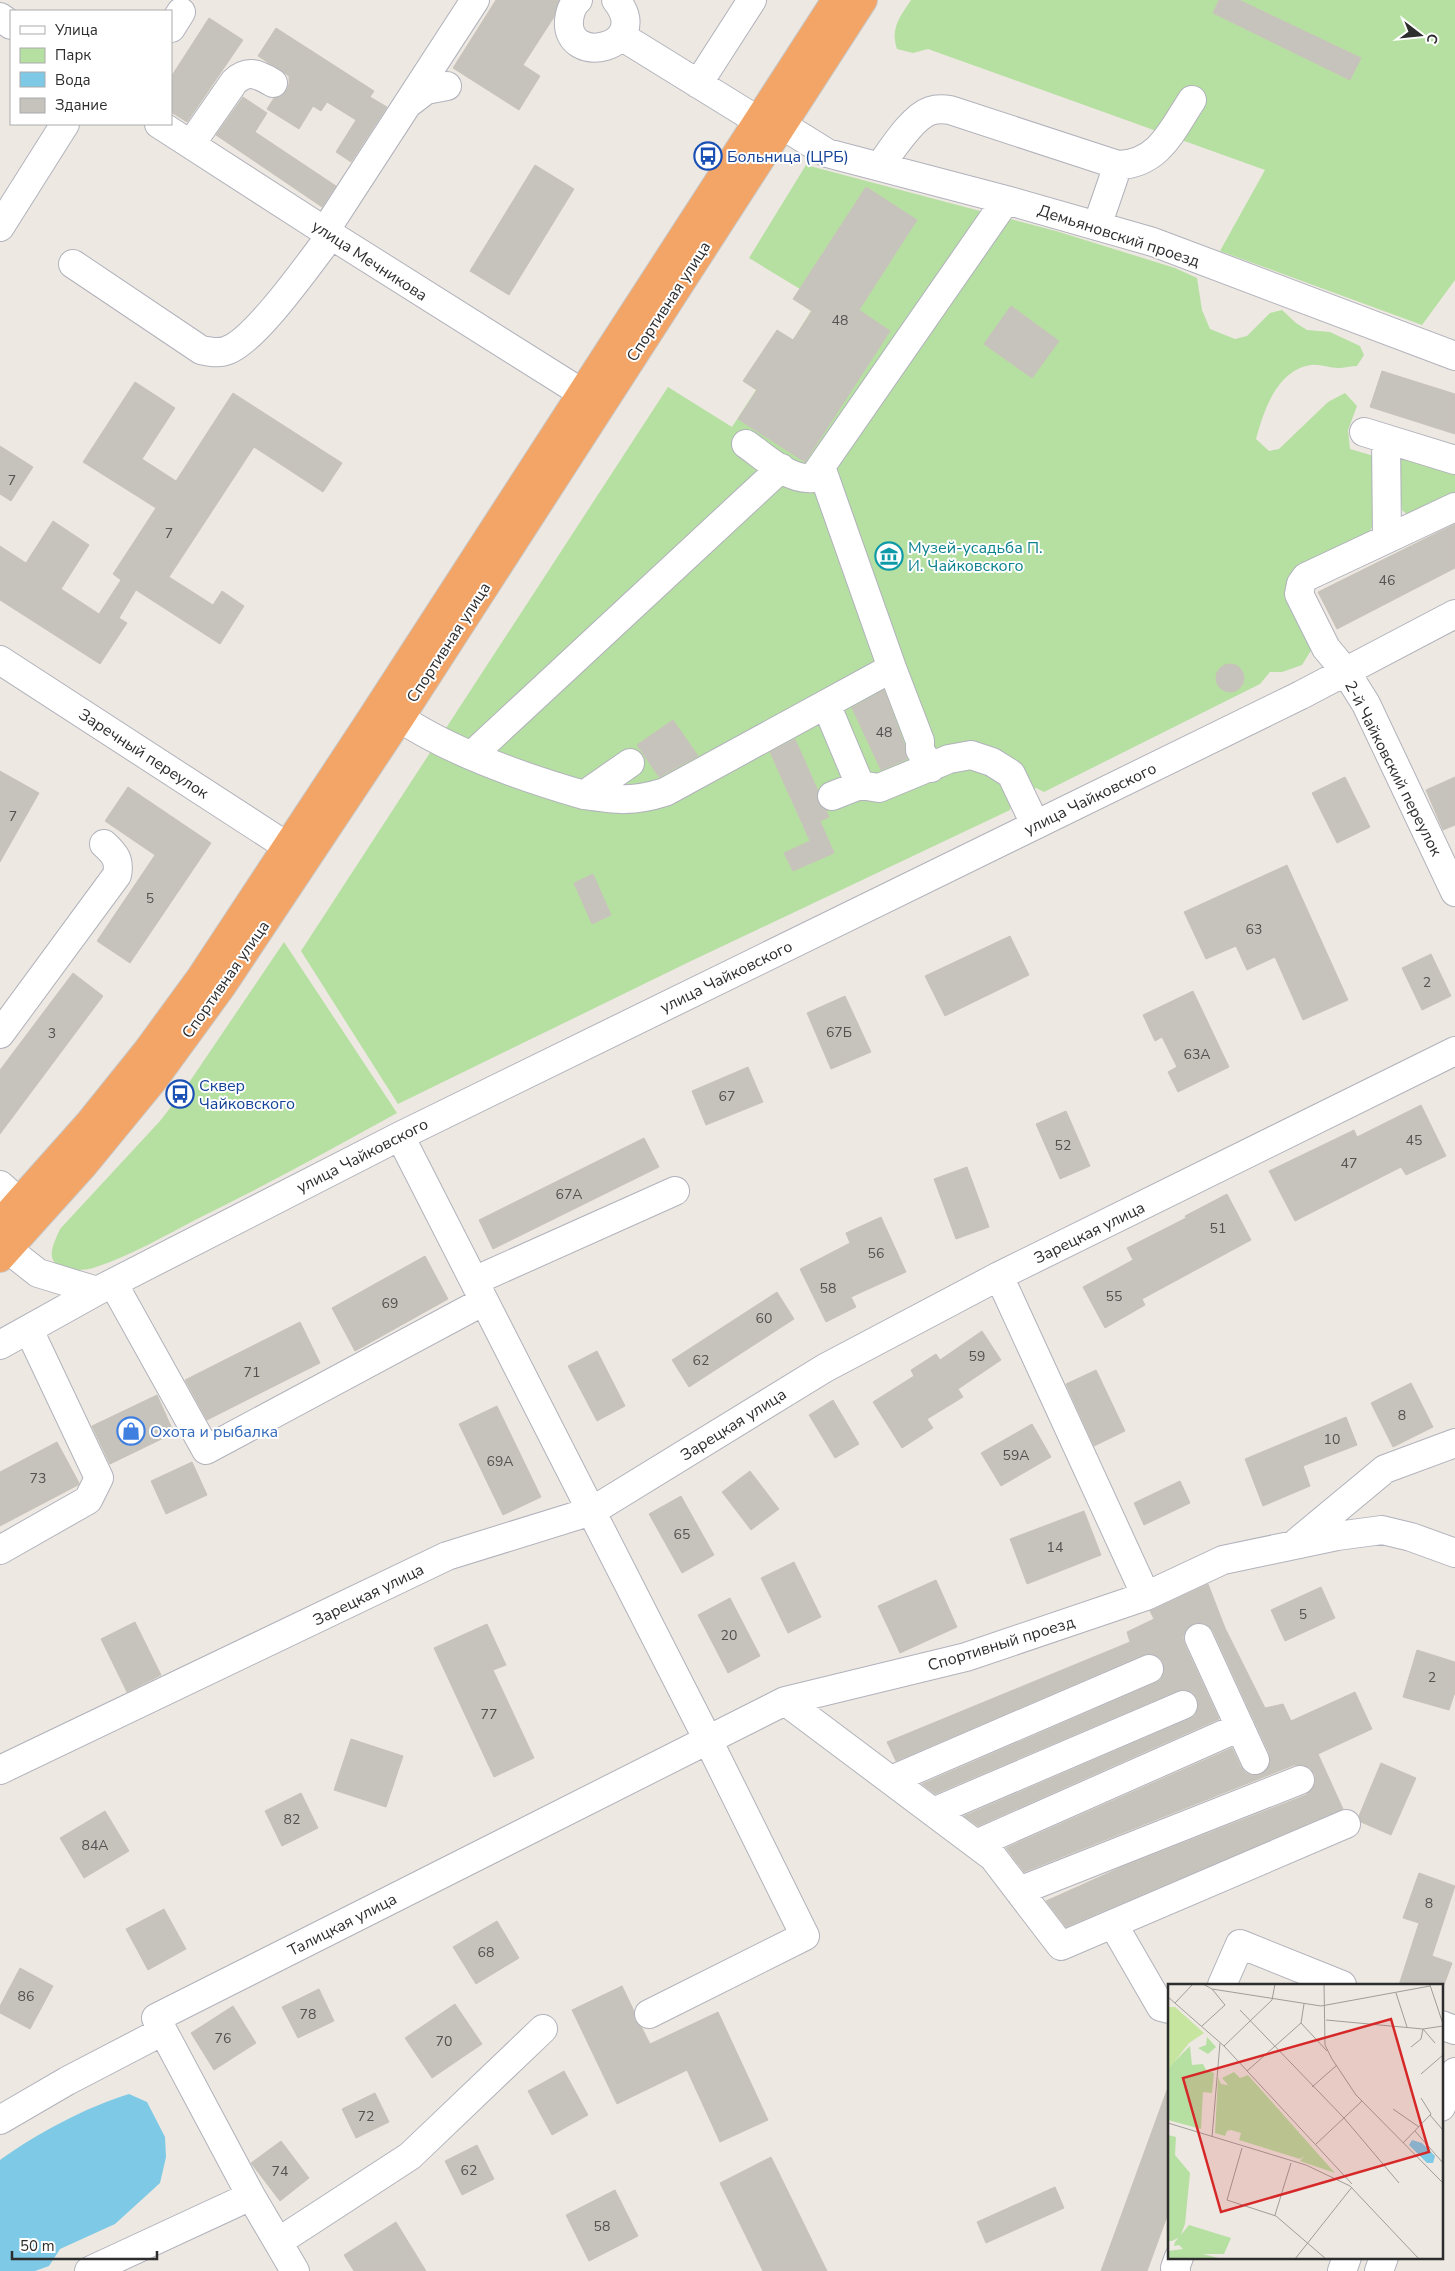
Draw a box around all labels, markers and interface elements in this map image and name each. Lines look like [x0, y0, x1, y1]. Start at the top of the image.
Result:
legend [10, 10, 172, 125]
north arrow [1395, 10, 1445, 60]
text: Улица [54, 20, 98, 40]
text: С [1421, 31, 1442, 46]
text: Парк [55, 45, 91, 65]
text: Вода [55, 70, 91, 90]
text: Здание [55, 95, 107, 115]
bus stop icon: Больница (ЦРБ) [693, 141, 723, 171]
place label: Больница (ЦРБ) [727, 146, 849, 168]
street label: Демьяновский проезд [1035, 199, 1203, 273]
street label: улица Мечникова [307, 215, 431, 306]
street label: Спортивная улица [622, 237, 716, 366]
house number: 48 [832, 311, 848, 330]
house number: 7 [8, 471, 16, 490]
house number: 7 [165, 524, 173, 543]
place label: Музей-усадьба П. И. Чайковского [908, 537, 1043, 577]
museum icon: Музей-усадьба П. И. Чайковского [874, 541, 904, 571]
house number: 46 [1379, 571, 1395, 590]
street label: Спортивная улица [402, 578, 496, 707]
street label: 2-й Чайковский переулок [1339, 677, 1447, 861]
street label: Заречный переулок [74, 703, 213, 805]
house number: 48 [876, 723, 892, 742]
street label: улица Чайковского [1021, 757, 1160, 841]
house number: 7 [9, 807, 17, 826]
house number: 5 [146, 889, 154, 908]
street label: Спортивная улица [177, 916, 275, 1043]
house number: 63 [1246, 920, 1262, 939]
street label: улица Чайковского [657, 935, 796, 1019]
house number: 2 [1423, 973, 1431, 992]
house number: 67Б [826, 1023, 852, 1042]
house number: 3 [48, 1024, 56, 1043]
house number: 63А [1183, 1045, 1211, 1064]
place label: Сквер Чайковского [199, 1075, 295, 1115]
bus stop icon: Сквер Чайковского [165, 1079, 195, 1109]
house number: 67 [719, 1087, 735, 1106]
street label: улица Чайковского [293, 1113, 432, 1199]
house number: 45 [1406, 1131, 1422, 1150]
house number: 52 [1055, 1136, 1071, 1155]
house number: 47 [1341, 1154, 1357, 1173]
house number: 67А [555, 1185, 583, 1204]
street label: Зарецкая улица [1030, 1196, 1149, 1269]
house number: 51 [1210, 1219, 1226, 1238]
house number: 56 [868, 1244, 884, 1263]
house number: 58 [820, 1279, 836, 1298]
house number: 55 [1106, 1287, 1122, 1306]
house number: 69 [382, 1294, 398, 1313]
house number: 60 [756, 1309, 772, 1328]
house number: 59 [969, 1347, 985, 1366]
house number: 62 [693, 1351, 709, 1370]
house number: 71 [244, 1363, 260, 1382]
street label: Зарецкая улица [676, 1383, 791, 1466]
house number: 8 [1398, 1406, 1406, 1425]
shop icon: Охота и рыбалка [116, 1416, 146, 1446]
place label: Охота и рыбалка [150, 1421, 278, 1443]
house number: 10 [1324, 1430, 1340, 1449]
house number: 59А [1002, 1446, 1030, 1465]
house number: 69А [486, 1452, 514, 1471]
house number: 73 [30, 1469, 46, 1488]
house number: 65 [674, 1525, 690, 1544]
house number: 14 [1047, 1538, 1063, 1557]
street label: Зарецкая улица [309, 1558, 428, 1631]
house number: 5 [1299, 1605, 1307, 1624]
street label: Спортивный проезд [925, 1611, 1078, 1677]
house number: 20 [721, 1626, 737, 1645]
house number: 2 [1428, 1668, 1436, 1687]
house number: 77 [481, 1705, 497, 1724]
house number: 82 [284, 1810, 300, 1829]
house number: 84А [81, 1836, 109, 1855]
street label: Талицкая улица [284, 1888, 401, 1962]
house number: 8 [1425, 1894, 1433, 1913]
house number: 68 [478, 1943, 494, 1962]
inset map [1168, 1984, 1442, 2258]
house number: 86 [18, 1987, 34, 2006]
house number: 78 [300, 2005, 316, 2024]
house number: 76 [215, 2029, 231, 2048]
house number: 70 [436, 2032, 452, 2051]
house number: 72 [358, 2107, 374, 2126]
house number: 62 [461, 2161, 477, 2180]
house number: 74 [272, 2162, 288, 2181]
house number: 58 [594, 2217, 610, 2236]
scale bar [12, 2228, 158, 2260]
text: 50 m [20, 2236, 55, 2256]

